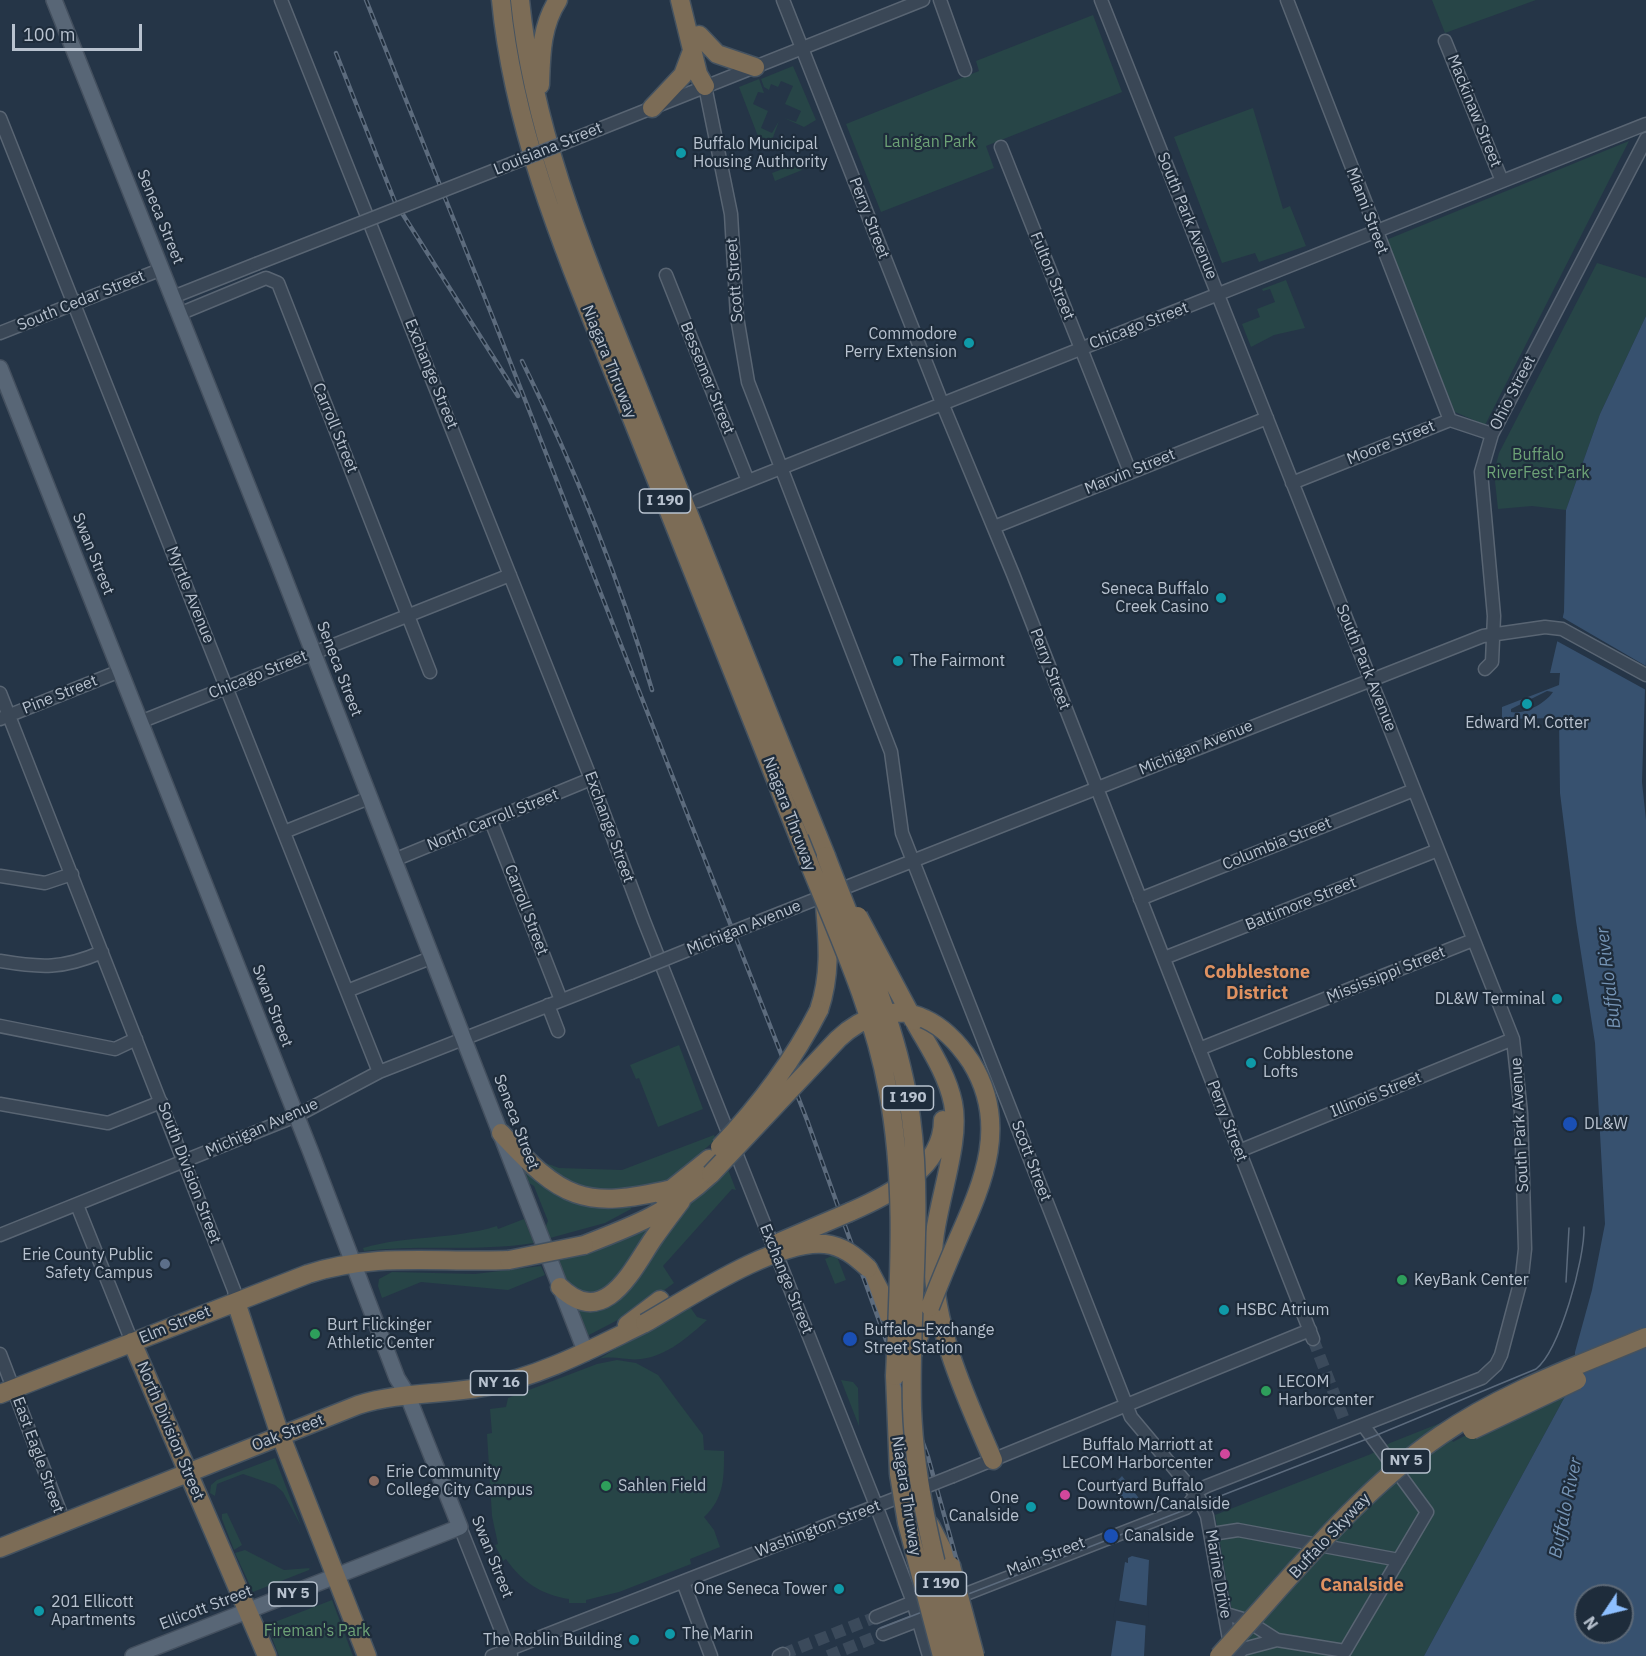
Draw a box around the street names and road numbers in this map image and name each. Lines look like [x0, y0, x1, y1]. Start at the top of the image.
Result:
street label: Mackinaw Street [1443, 52, 1505, 170]
street label: Louisiana Street [491, 118, 605, 180]
street label: South Park Avenue [1153, 150, 1221, 282]
street label: Miami Street [1342, 165, 1392, 257]
street label: Seneca Street [132, 167, 188, 267]
street label: Perry Street [845, 175, 893, 261]
street label: Fulton Street [1026, 229, 1078, 323]
street label: Scott Street [722, 237, 748, 323]
street label: South Cedar Street [14, 267, 148, 335]
street label: Chicago Street [1087, 298, 1191, 354]
street label: Niagara Thruway [577, 302, 641, 422]
street label: Exchange Street [400, 316, 462, 432]
street label: Bessemer Street [676, 319, 738, 437]
street label: Ohio Street [1486, 353, 1540, 433]
street label: Carroll Street [308, 380, 362, 476]
street label: Moore Street [1344, 417, 1438, 469]
street label: Marvin Street [1082, 445, 1178, 499]
road number: I 190 [640, 489, 690, 513]
street label: Swan Street [68, 510, 118, 598]
street label: Myrtle Avenue [162, 544, 218, 646]
street label: South Park Avenue [1332, 602, 1400, 734]
street label: Seneca Street [312, 619, 366, 719]
street label: Perry Street [1026, 626, 1074, 712]
street label: Chicago Street [206, 647, 310, 703]
street label: Pine Street [20, 671, 100, 719]
street label: Michigan Avenue [1136, 716, 1256, 780]
street label: Niagara Thruway [758, 754, 820, 874]
street label: Exchange Street [580, 769, 638, 885]
street label: North Carroll Street [424, 785, 562, 855]
street label: Columbia Street [1220, 813, 1334, 875]
street label: Carroll Street [500, 862, 552, 958]
street label: Baltimore Street [1243, 873, 1359, 935]
street label: Michigan Avenue [684, 896, 804, 960]
street label: Mississippi Street [1324, 942, 1448, 1008]
street label: Swan Street [247, 962, 297, 1050]
street label: South Park Avenue [1507, 1057, 1533, 1193]
street label: Illinois Street [1328, 1068, 1424, 1122]
street label: Seneca Street [489, 1072, 543, 1172]
street label: Perry Street [1203, 1078, 1251, 1164]
road number: I 190 [882, 1086, 934, 1110]
street label: Michigan Avenue [203, 1095, 321, 1161]
street label: South Division Street [153, 1100, 225, 1246]
street label: Scott Street [1007, 1118, 1055, 1204]
street label: Exchange Street [755, 1221, 817, 1337]
street label: Elm Street [136, 1302, 214, 1348]
street label: North Division Street [132, 1359, 208, 1503]
road number: NY 16 [470, 1371, 528, 1395]
street label: East Eagle Street [8, 1394, 68, 1516]
street label: Oak Street [249, 1410, 327, 1456]
street label: Niagara Thruway [887, 1435, 925, 1557]
road number: NY 5 [1382, 1449, 1430, 1473]
street label: Buffalo Skyway [1286, 1489, 1374, 1583]
street label: Washington Street [753, 1496, 883, 1562]
street label: Swan Street [467, 1513, 517, 1601]
street label: Marine Drive [1201, 1528, 1235, 1620]
street label: Main Street [1004, 1533, 1088, 1581]
road number: I 190 [916, 1572, 966, 1596]
street label: Ellicott Street [157, 1582, 255, 1634]
road number: NY 5 [269, 1582, 317, 1606]

